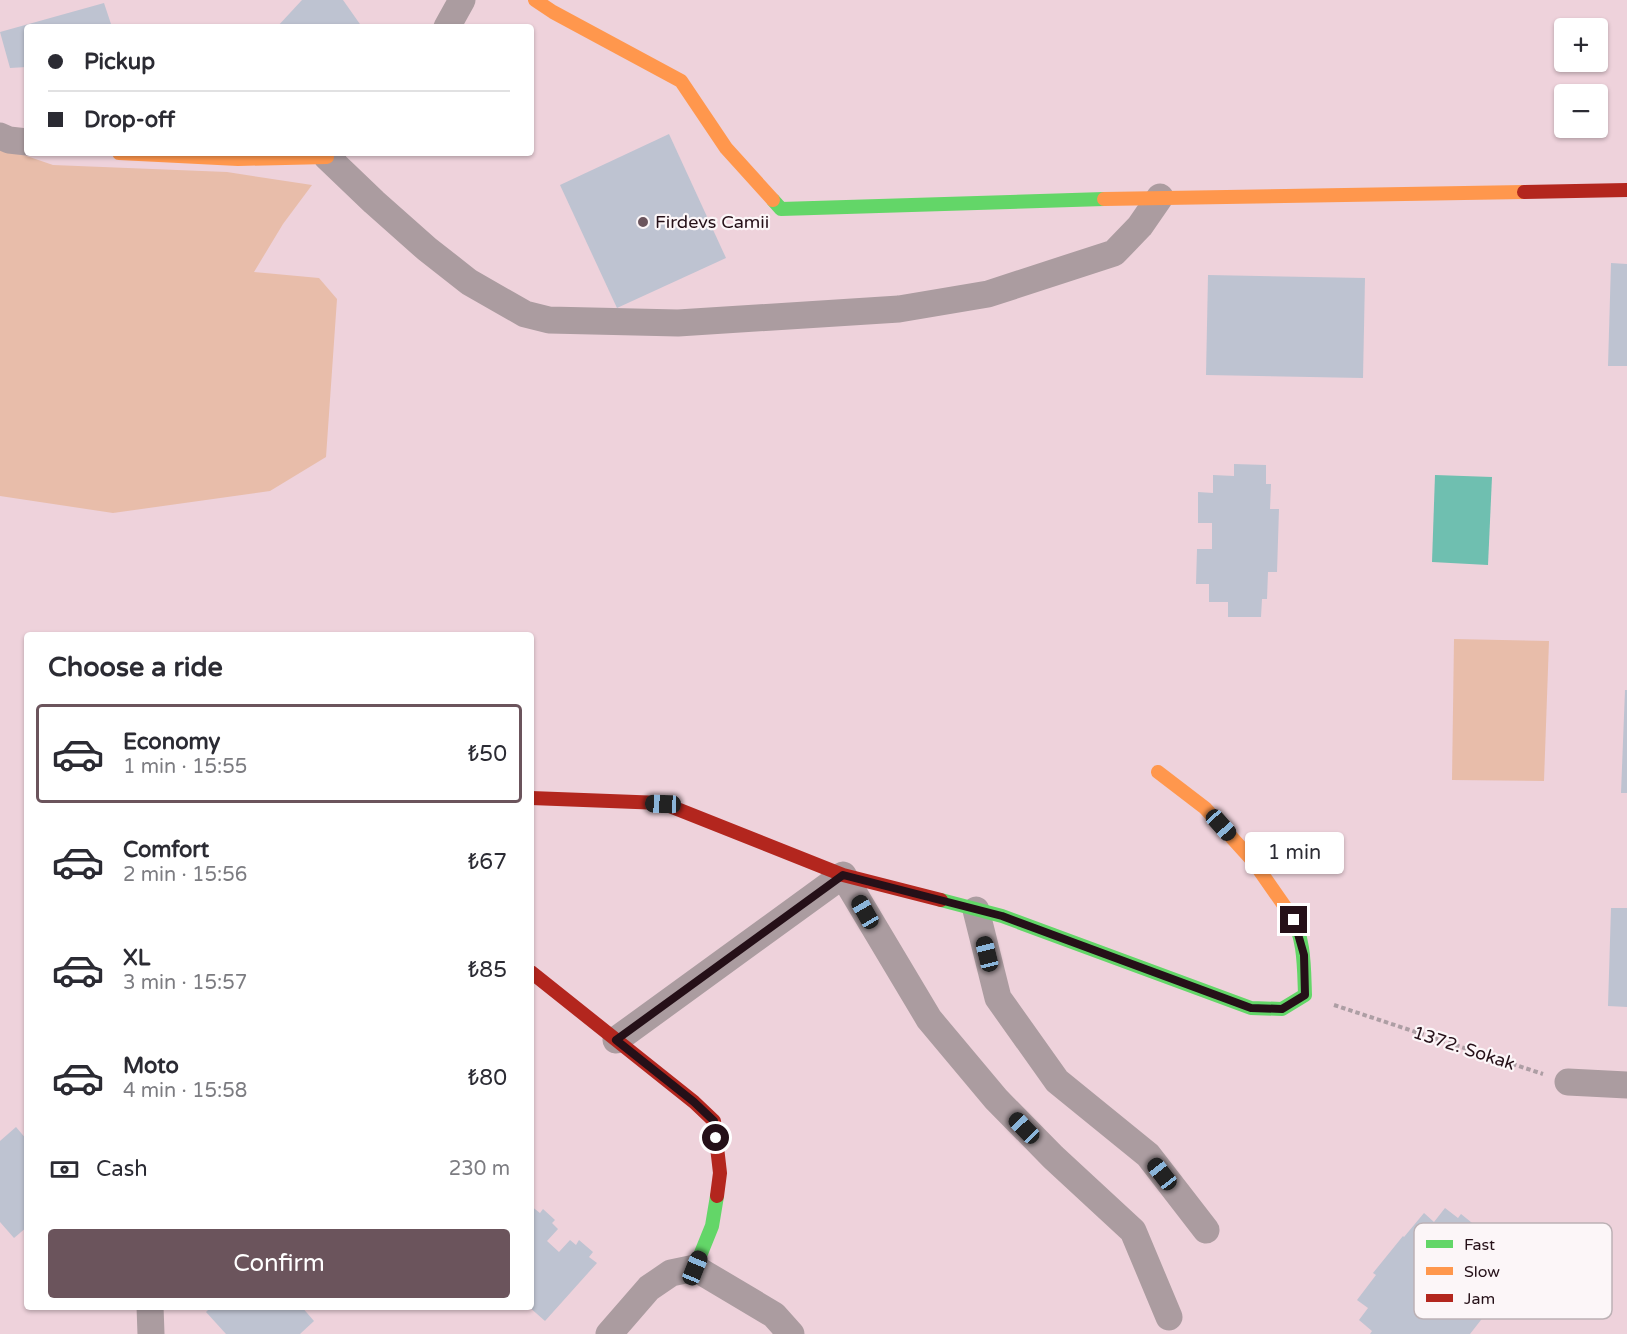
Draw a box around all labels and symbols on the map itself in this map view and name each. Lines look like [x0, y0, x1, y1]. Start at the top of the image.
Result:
place label: Firdevs Camii [655, 211, 769, 233]
marker: Firdevs Camii [636, 215, 650, 229]
car [645, 794, 681, 814]
car [1202, 806, 1240, 844]
callout: 1 min [1244, 833, 1344, 875]
car [848, 892, 882, 932]
route end [1280, 906, 1307, 933]
car [974, 934, 1000, 974]
street label: 1372. Sokak [1410, 1021, 1518, 1075]
car [1005, 1109, 1043, 1147]
route start [702, 1124, 729, 1151]
car [1144, 1154, 1180, 1194]
legend [1414, 1223, 1612, 1319]
text: Fast [1464, 1235, 1495, 1255]
car [680, 1248, 710, 1288]
text: Slow [1464, 1262, 1500, 1282]
text: Jam [1464, 1289, 1495, 1309]

